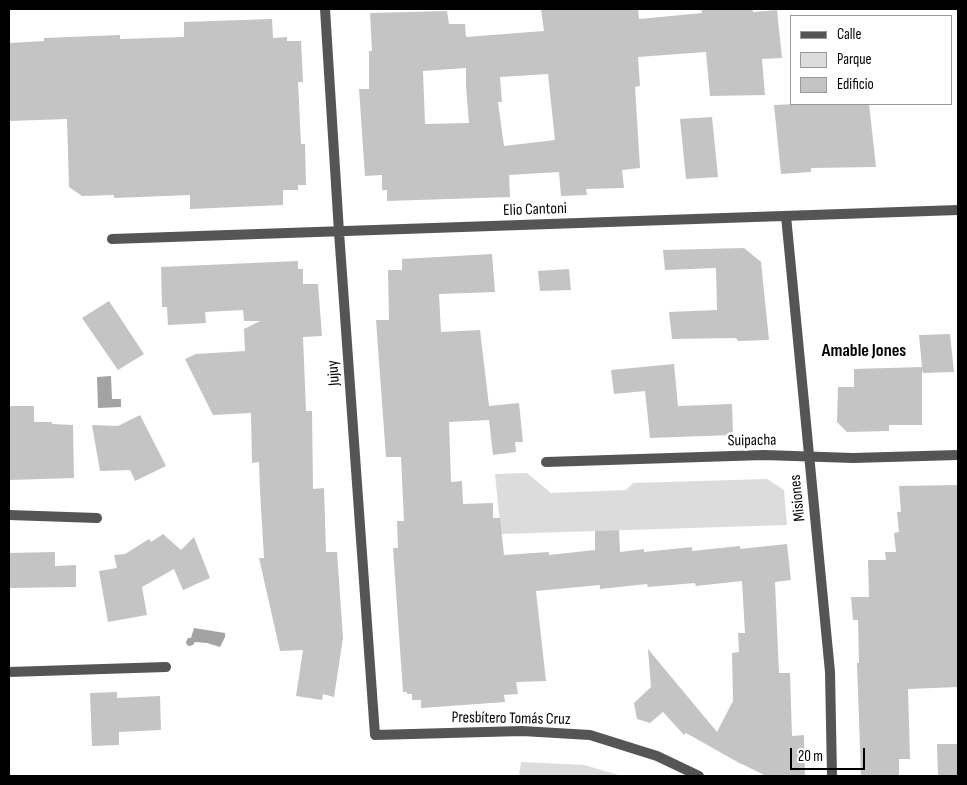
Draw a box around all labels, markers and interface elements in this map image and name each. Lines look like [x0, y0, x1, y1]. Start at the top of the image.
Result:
legend [790, 15, 952, 105]
text: Calle [837, 25, 861, 44]
text: Parque [837, 50, 872, 69]
text: Edificio [837, 75, 874, 94]
street label: Elio Cantoni [503, 199, 567, 221]
district label: Amable Jones [822, 340, 906, 362]
street label: Jujuy [324, 360, 344, 386]
street label: Suipacha [727, 431, 777, 451]
street label: Misiones [786, 474, 810, 522]
street label: Presbítero Tomás Cruz [451, 708, 571, 730]
scale bar [792, 738, 867, 770]
text: 20 m [798, 747, 823, 766]

